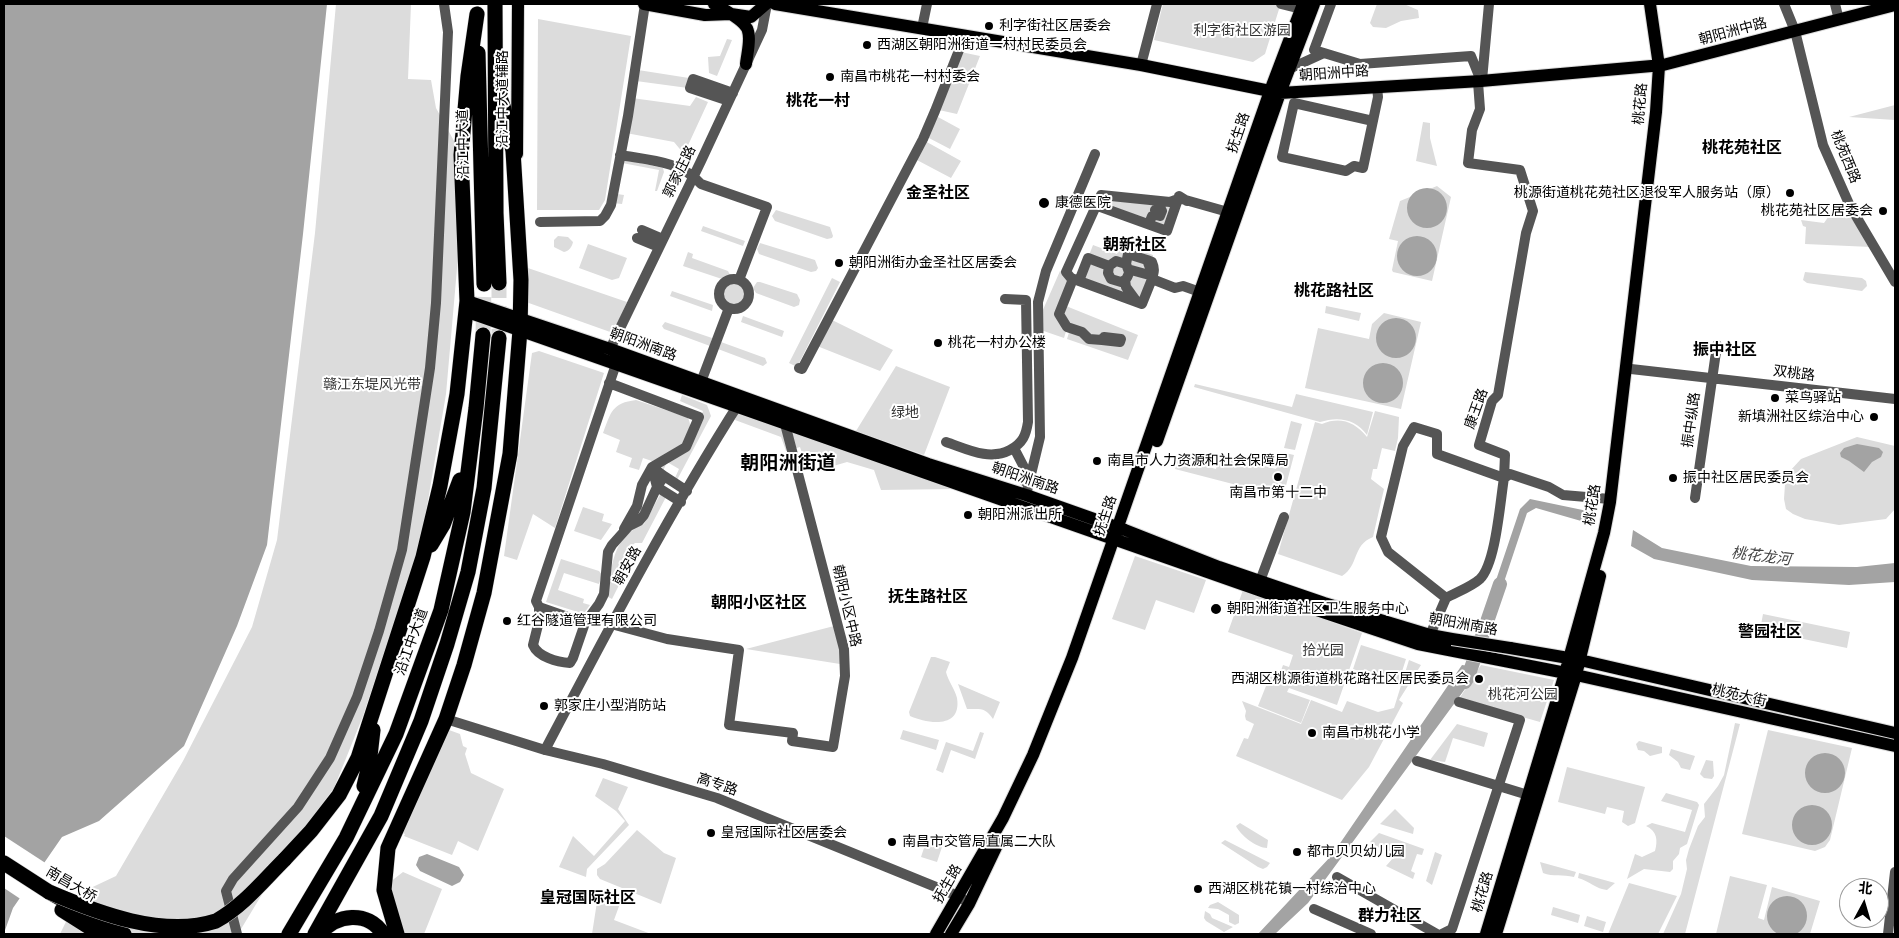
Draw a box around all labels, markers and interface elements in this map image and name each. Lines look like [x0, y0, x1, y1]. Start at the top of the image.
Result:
street label: 朝阳洲中路 [1697, 15, 1769, 49]
place label: 利字街社区居委会 [999, 18, 1111, 34]
marker: 利字街社区居委会 [983, 20, 995, 32]
park label: 利字街社区游园 [1193, 23, 1291, 39]
place label: 西湖区朝阳洲街道一村村民委员会 [877, 37, 1087, 53]
marker: 西湖区朝阳洲街道一村村民委员会 [861, 39, 873, 51]
street label: 沿江中大道辅路 [495, 50, 511, 148]
street label: 朝阳洲中路 [1298, 63, 1370, 85]
place label: 南昌市桃花一村村委会 [840, 69, 980, 85]
marker: 南昌市桃花一村村委会 [824, 71, 836, 83]
street label: 桃花路 [1631, 82, 1651, 126]
district label: 桃花一村 [786, 92, 850, 112]
street label: 沿江中大道 [455, 109, 473, 179]
street label: 抚生路 [1224, 110, 1254, 156]
street label: 桃苑西路 [1827, 128, 1863, 186]
district label: 桃花苑社区 [1702, 139, 1782, 159]
street label: 郭家庄路 [660, 143, 700, 201]
district label: 金圣社区 [906, 184, 970, 204]
place label: 桃源街道桃花苑社区退役军人服务站（原） [1514, 185, 1780, 201]
marker: 桃源街道桃花苑社区退役军人服务站（原） [1784, 187, 1796, 199]
place label: 康德医院 [1055, 195, 1111, 211]
marker: 康德医院 [1037, 196, 1051, 210]
place label: 桃花苑社区居委会 [1761, 203, 1873, 219]
marker: 桃花苑社区居委会 [1877, 205, 1889, 217]
district label: 朝新社区 [1103, 236, 1167, 256]
place label: 朝阳洲街办金圣社区居委会 [849, 255, 1017, 271]
marker: 朝阳洲街办金圣社区居委会 [833, 257, 845, 269]
district label: 桃花路社区 [1294, 282, 1374, 302]
street label: 朝阳洲南路 [607, 325, 679, 365]
place label: 桃花一村办公楼 [948, 335, 1046, 351]
marker: 桃花一村办公楼 [932, 337, 944, 349]
district label: 振中社区 [1693, 341, 1757, 361]
street label: 双桃路 [1772, 363, 1816, 385]
park label: 赣江东堤风光带 [323, 377, 421, 393]
street label: 康王路 [1462, 386, 1492, 432]
place label: 菜鸟驿站 [1785, 390, 1841, 406]
street label: 振中纵路 [1680, 391, 1704, 449]
marker: 菜鸟驿站 [1769, 392, 1781, 404]
park label: 绿地 [891, 405, 919, 421]
place label: 新填洲社区综治中心 [1738, 409, 1864, 425]
marker: 新填洲社区综治中心 [1868, 411, 1880, 423]
district label: 朝阳洲街道 [741, 453, 835, 475]
place label: 南昌市人力资源和社会保障局 [1107, 453, 1289, 469]
marker: 南昌市人力资源和社会保障局 [1091, 455, 1103, 467]
street label: 朝阳洲南路 [989, 460, 1061, 498]
place label: 振中社区居民委员会 [1683, 470, 1809, 486]
marker: 南昌市第十二中 [1272, 471, 1284, 483]
marker: 振中社区居民委员会 [1667, 472, 1679, 484]
street label: 桃花路 [1581, 483, 1605, 527]
place label: 南昌市第十二中 [1229, 485, 1327, 501]
street label: 抚生路 [1091, 493, 1121, 539]
place label: 朝阳洲派出所 [978, 507, 1062, 523]
marker: 朝阳洲派出所 [962, 509, 974, 521]
street label: 朝安路 [610, 544, 646, 588]
water label: 桃花龙河 [1730, 544, 1792, 570]
street label: 朝阳小区中路 [828, 563, 864, 649]
district label: 抚生路社区 [888, 588, 968, 608]
district label: 朝阳小区社区 [711, 594, 807, 614]
place label: 朝阳洲街道社区卫生服务中心 [1227, 601, 1409, 617]
marker: 朝阳洲街道社区卫生服务中心 [1209, 602, 1223, 616]
street label: 沿江中大道 [392, 606, 432, 678]
street label: 朝阳洲南路 [1427, 611, 1499, 639]
place label: 红谷隧道管理有限公司 [517, 613, 657, 629]
marker: 红谷隧道管理有限公司 [501, 615, 513, 627]
district label: 警园社区 [1738, 623, 1802, 643]
park label: 拾光园 [1302, 643, 1344, 659]
place label: 西湖区桃源街道桃花路社区居民委员会 [1231, 671, 1469, 687]
marker: 西湖区桃源街道桃花路社区居民委员会 [1473, 673, 1485, 685]
street label: 桃苑大街 [1710, 682, 1768, 710]
park label: 桃花河公园 [1488, 687, 1558, 703]
place label: 郭家庄小型消防站 [554, 698, 666, 714]
marker: 郭家庄小型消防站 [538, 700, 550, 712]
place label: 南昌市桃花小学 [1322, 725, 1420, 741]
marker: 南昌市桃花小学 [1306, 727, 1318, 739]
street label: 高专路 [694, 770, 740, 800]
place label: 皇冠国际社区居委会 [721, 825, 847, 841]
marker: 皇冠国际社区居委会 [705, 827, 717, 839]
place label: 南昌市交管局直属二大队 [902, 834, 1056, 850]
marker: 南昌市交管局直属二大队 [886, 836, 898, 848]
place label: 都市贝贝幼儿园 [1307, 844, 1405, 860]
marker: 都市贝贝幼儿园 [1291, 846, 1303, 858]
street label: 抚生路 [930, 862, 966, 906]
street label: 南昌大桥 [43, 864, 99, 906]
street label: 桃花路 [1469, 869, 1497, 915]
north arrow [1839, 878, 1889, 928]
text: 北 [1858, 879, 1873, 898]
place label: 西湖区桃花镇一村综治中心 [1208, 881, 1376, 897]
marker: 西湖区桃花镇一村综治中心 [1192, 883, 1204, 895]
district label: 皇冠国际社区 [540, 889, 636, 909]
district label: 群力社区 [1358, 907, 1422, 927]

